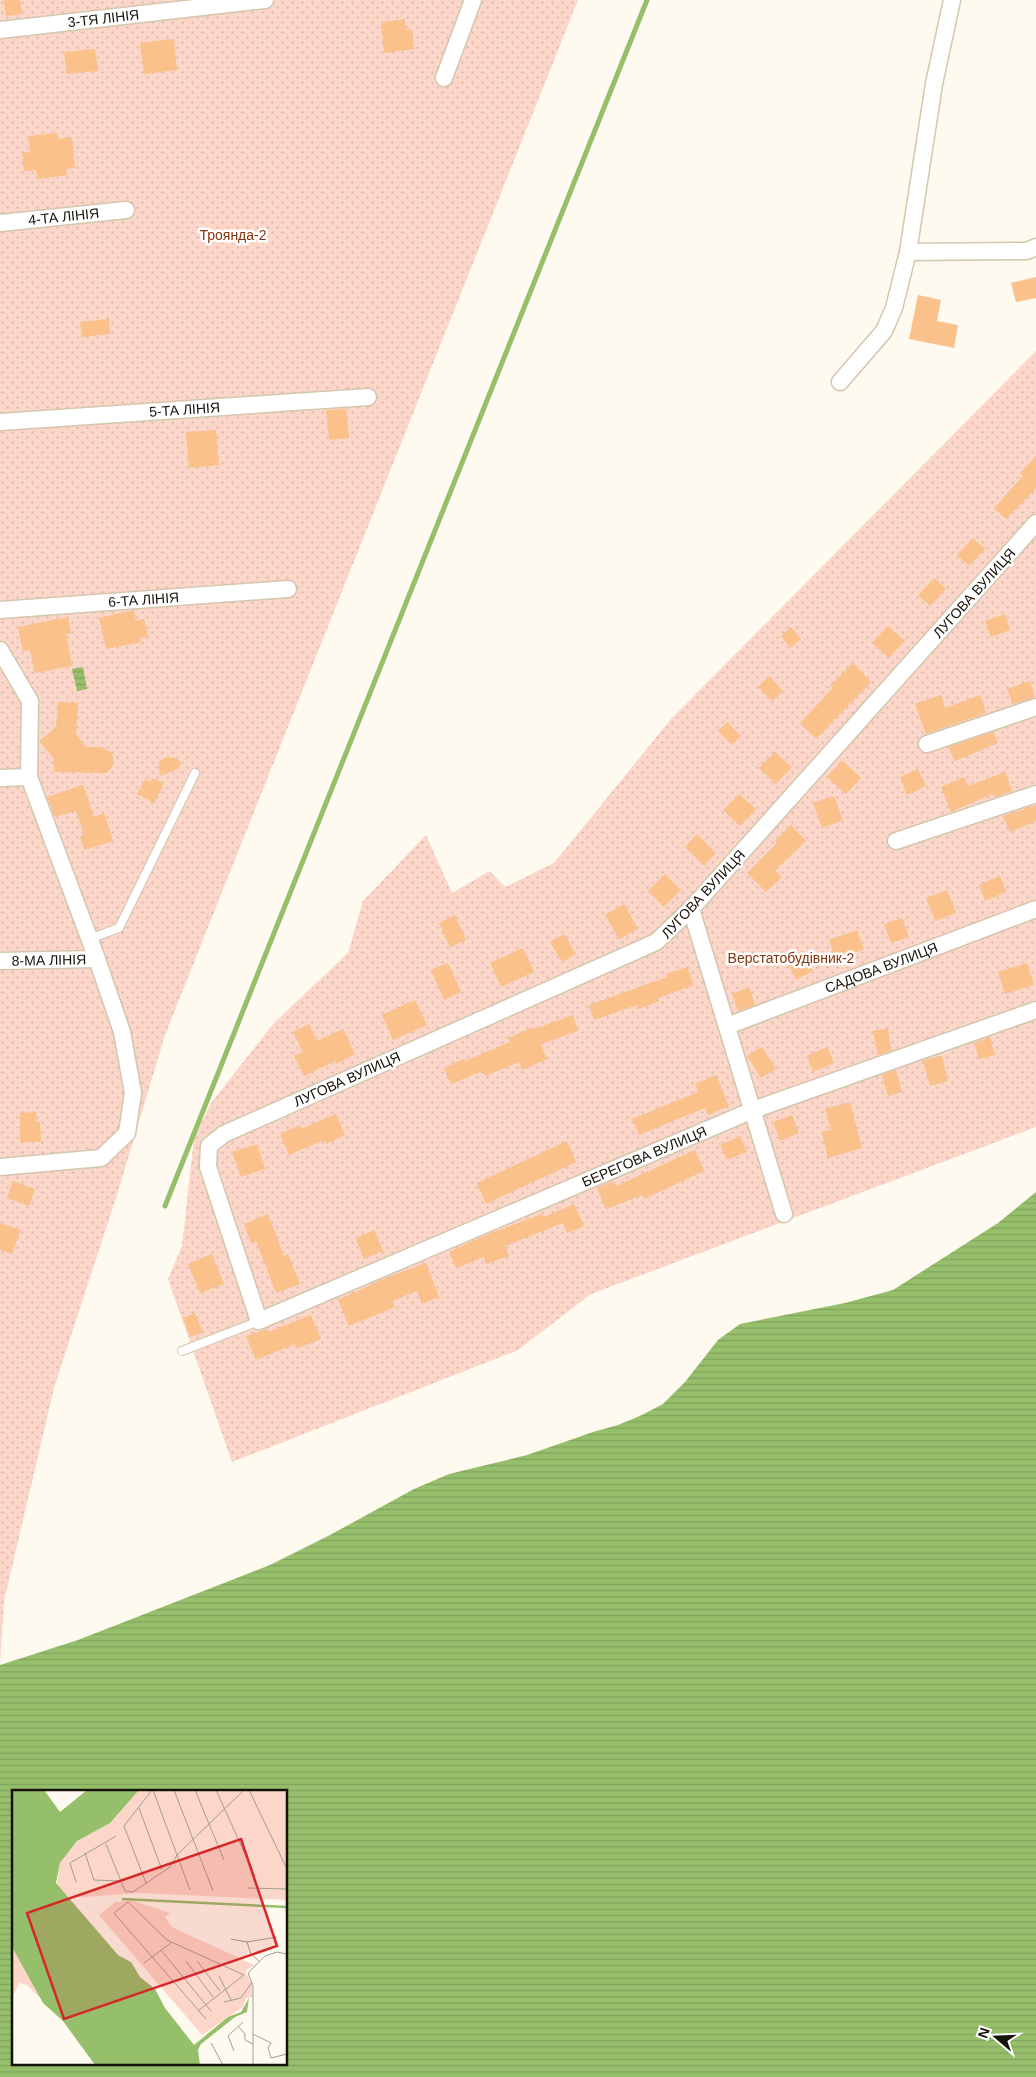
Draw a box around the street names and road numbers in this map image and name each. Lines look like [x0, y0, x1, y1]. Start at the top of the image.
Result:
street label: 3-ТЯ ЛІНІЯ [67, 6, 140, 30]
street label: 4-ТА ЛІНІЯ [28, 205, 100, 228]
street label: 5-ТА ЛІНІЯ [149, 399, 221, 420]
street label: ЛУГОВА ВУЛИЦЯ [930, 545, 1018, 641]
street label: 6-ТА ЛІНІЯ [108, 589, 180, 610]
street label: ЛУГОВА ВУЛИЦЯ [658, 847, 748, 941]
street label: САДОВА ВУЛИЦЯ [823, 939, 940, 996]
street label: 8-МА ЛІНІЯ [12, 951, 86, 969]
street label: ЛУГОВА ВУЛИЦЯ [291, 1048, 403, 1110]
street label: БЕРЕГОВА ВУЛИЦЯ [580, 1123, 709, 1190]

